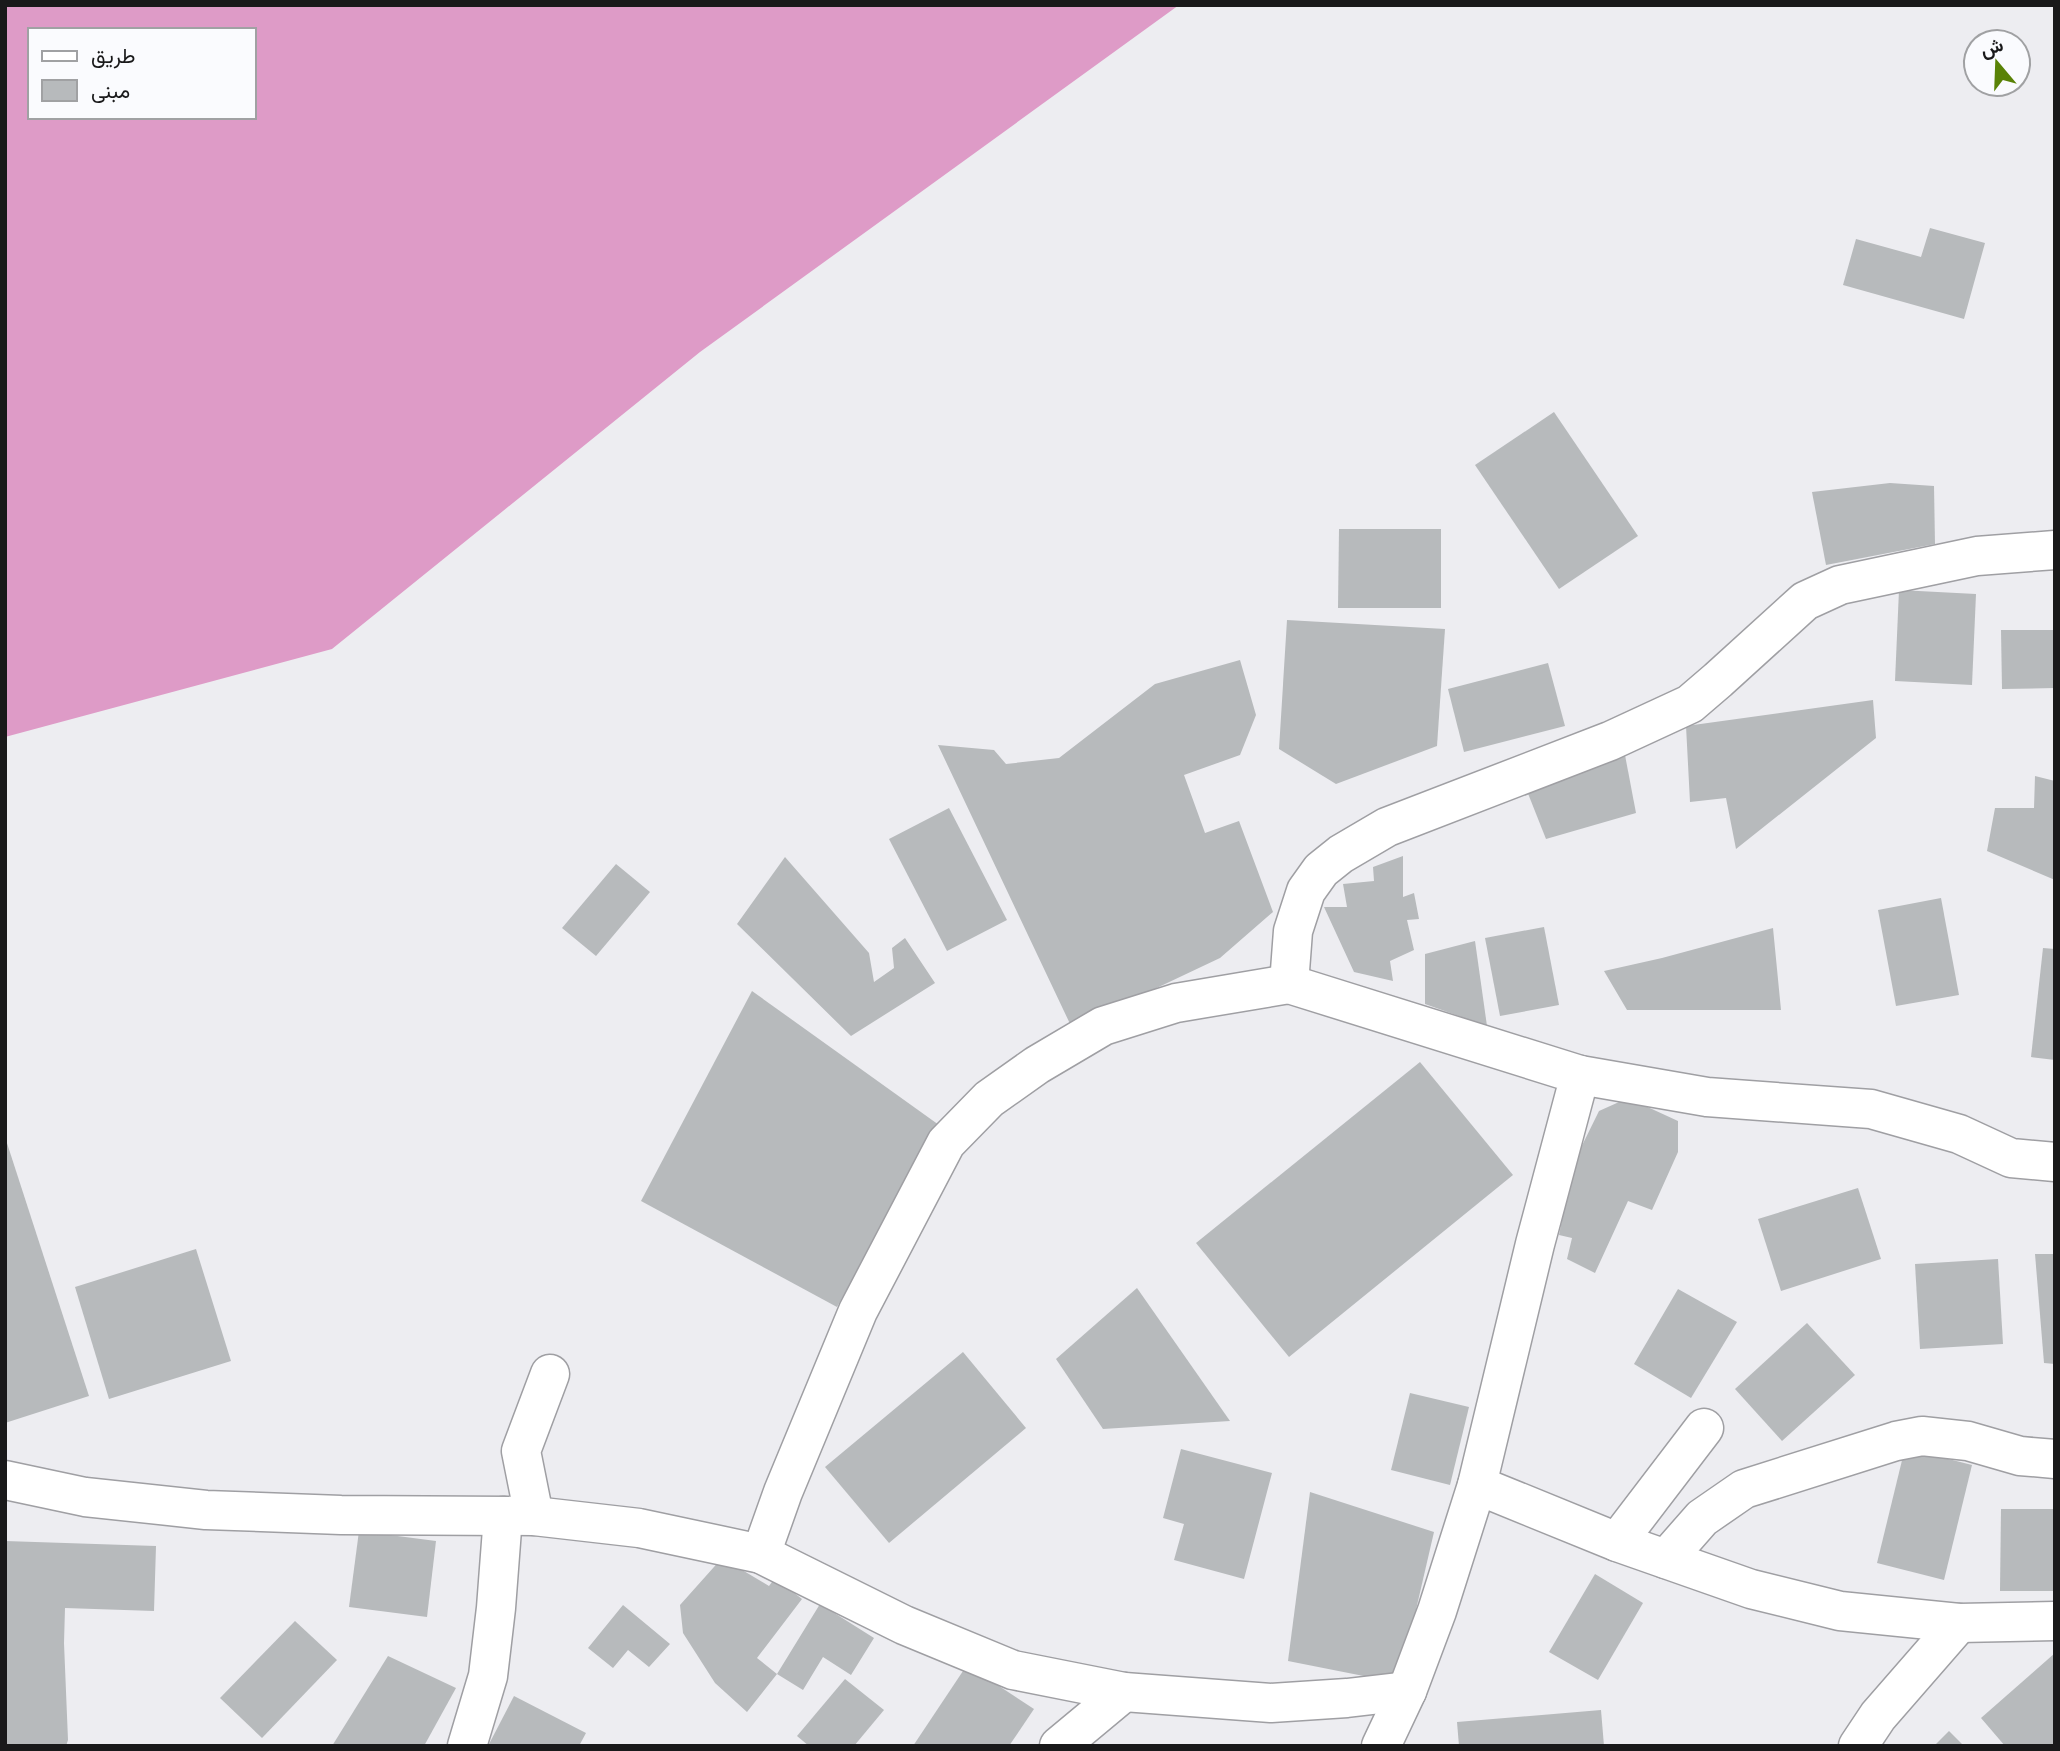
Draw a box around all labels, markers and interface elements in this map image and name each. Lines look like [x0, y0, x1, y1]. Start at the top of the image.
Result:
legend [28, 28, 256, 119]
north arrow [1962, 28, 2032, 98]
text: ش [1977, 32, 2006, 62]
text: طريق [91, 41, 136, 69]
text: مبنى [91, 76, 130, 104]

